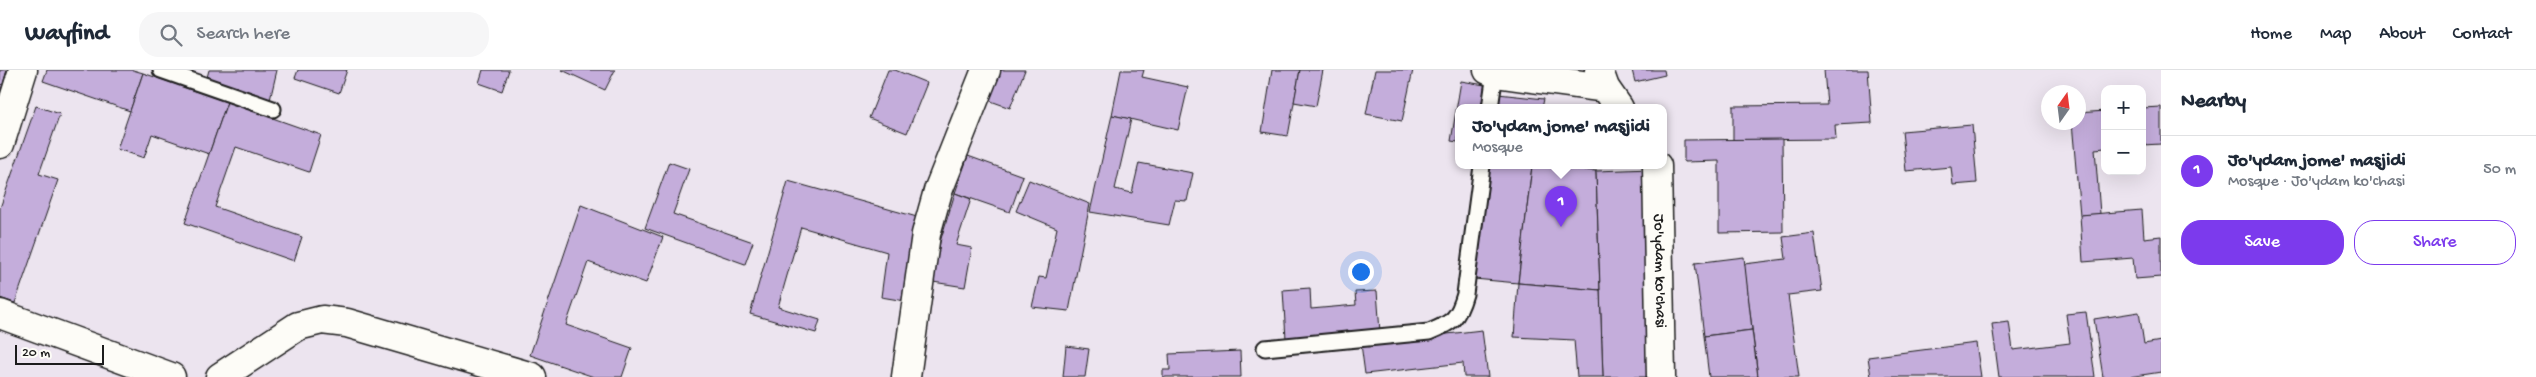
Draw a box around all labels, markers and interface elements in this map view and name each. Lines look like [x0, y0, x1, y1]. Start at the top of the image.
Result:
search box [139, 12, 489, 57]
text: Wayfind [25, 20, 109, 49]
icon: search [157, 21, 185, 49]
text: Search here [197, 23, 290, 46]
text: Home [2250, 24, 2292, 45]
text: Map [2320, 24, 2351, 45]
text: About [2379, 24, 2425, 45]
text: Contact [2453, 24, 2511, 45]
north arrow [2041, 85, 2086, 130]
map controls [2101, 85, 2146, 175]
button: + [2101, 85, 2146, 130]
text: Nearby [2181, 90, 2246, 115]
popup [1455, 104, 1667, 169]
text: Jo'ydam jome' masjidi [1472, 116, 1650, 139]
button: − [2101, 130, 2146, 175]
text: Mosque [1472, 139, 1523, 158]
text: Jo'ydam jome' masjidi [2228, 150, 2406, 173]
text: 1 [2194, 161, 2200, 180]
text: 50 m [2483, 161, 2516, 180]
text: Mosque · Jo'ydam ko'chasi [2228, 173, 2405, 192]
pin: 1 [1545, 186, 1577, 227]
street label: Jo'ydam ko'chasi [1648, 214, 1670, 328]
button: Save [2181, 220, 2344, 265]
button: Share [2354, 220, 2516, 265]
your location [1348, 259, 1374, 285]
scale bar [15, 342, 104, 365]
text: 20 m [22, 345, 50, 362]

